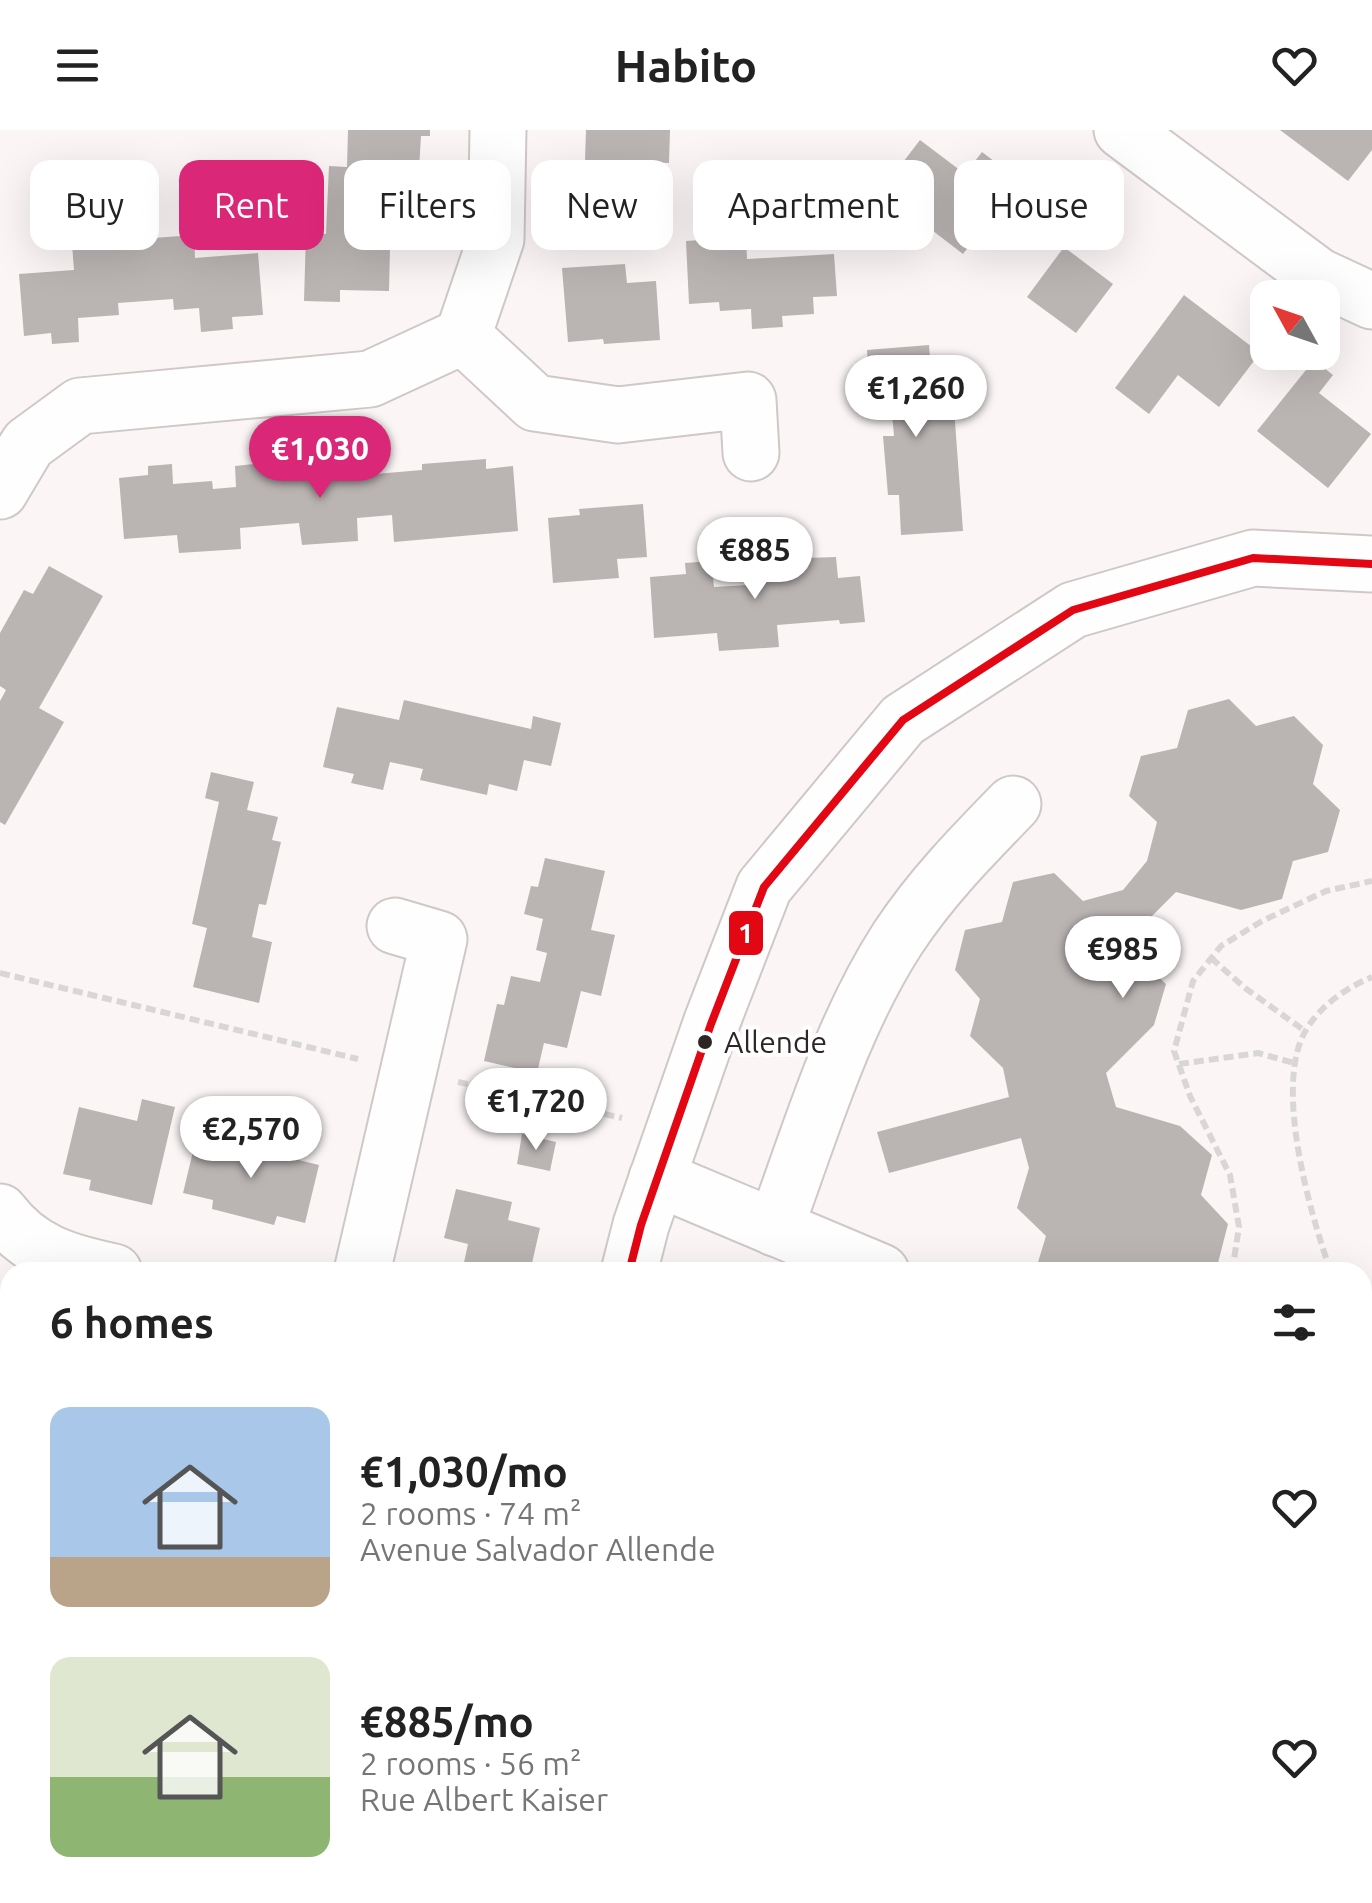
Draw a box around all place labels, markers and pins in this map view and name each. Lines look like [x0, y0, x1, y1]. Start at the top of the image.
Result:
pin: €1,260 [835, 355, 997, 440]
pin: €1,030 [239, 416, 401, 501]
pin: €885 [696, 517, 814, 602]
pin: €985 [1064, 916, 1182, 1001]
place label: Allende [724, 1025, 827, 1059]
marker: Allende [695, 1032, 715, 1052]
pin: €1,720 [455, 1068, 617, 1153]
pin: €2,570 [170, 1096, 332, 1181]

